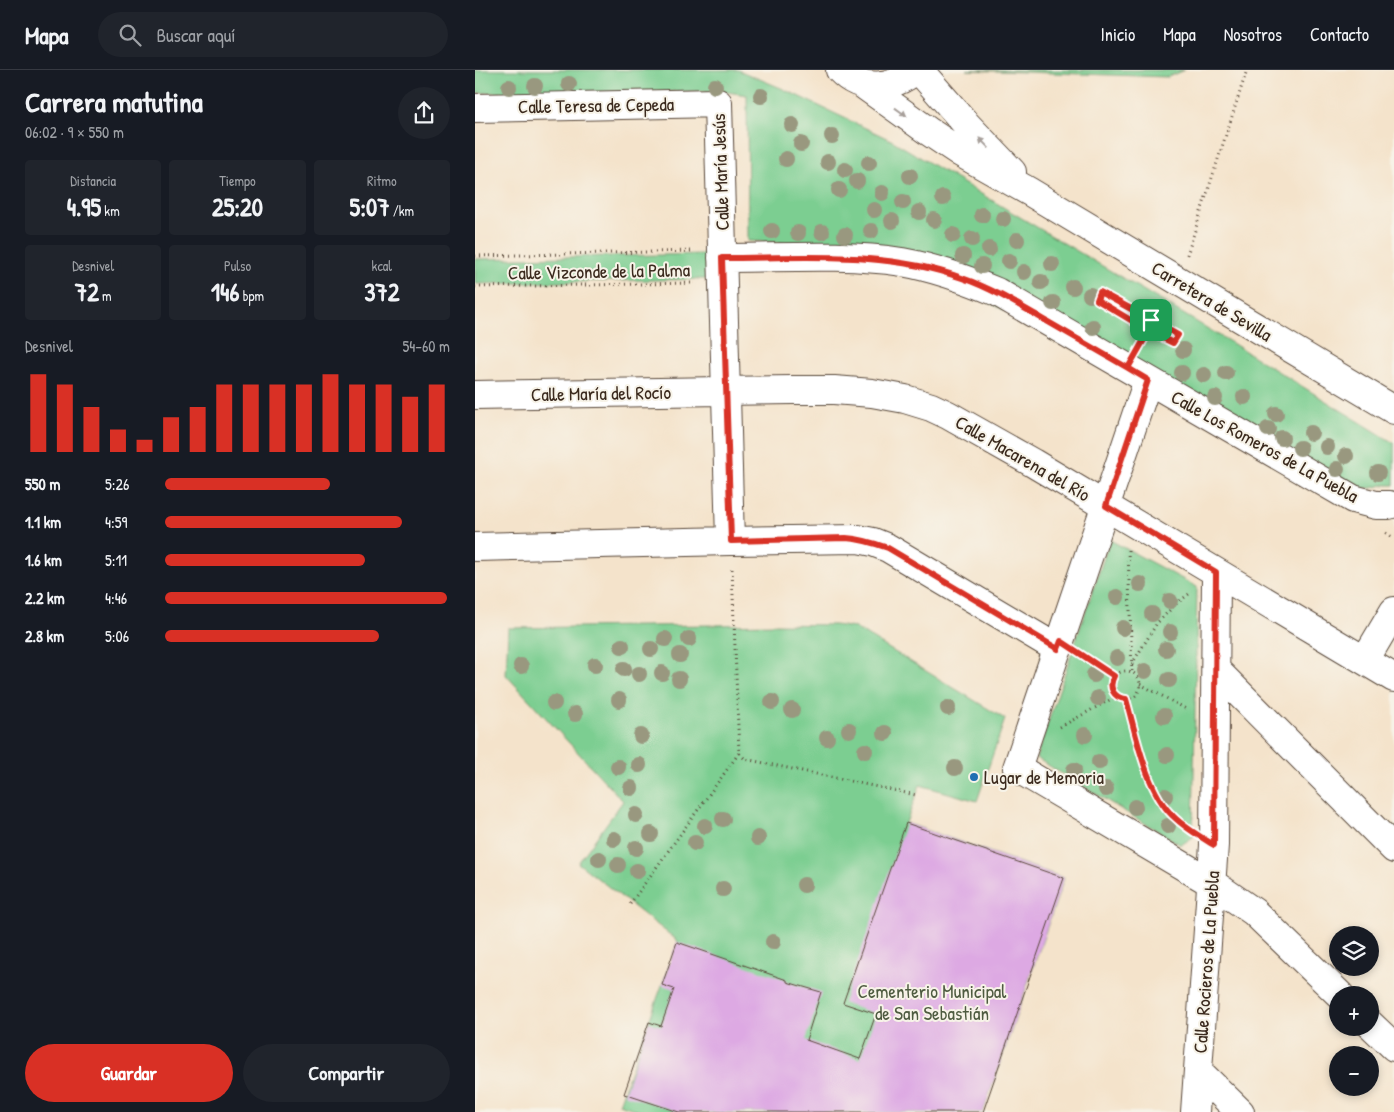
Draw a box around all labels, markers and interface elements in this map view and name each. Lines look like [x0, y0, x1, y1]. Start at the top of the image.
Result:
search box [98, 12, 448, 57]
text: Mapa [25, 19, 68, 51]
icon: search [116, 21, 144, 49]
text: Buscar aquí [156, 22, 236, 48]
text: Inicio [1101, 22, 1135, 47]
text: Mapa [1163, 22, 1196, 47]
text: Nosotros [1224, 22, 1282, 47]
text: Contacto [1310, 22, 1369, 47]
text: Carrera matutina [25, 83, 203, 121]
button: share [398, 87, 450, 139]
street label: Calle Teresa de Cepeda [518, 91, 675, 119]
one-way arrow [894, 107, 908, 117]
street label: Calle María Jesús [705, 113, 735, 231]
text: 06:02 · 9 × 550 m [25, 121, 124, 143]
one-way arrow [978, 138, 990, 150]
text: Distancia [70, 171, 116, 190]
text: Tiempo [219, 171, 256, 190]
text: Ritmo [367, 171, 397, 190]
text: 4.95 [67, 190, 101, 224]
text: 25:20 [212, 190, 263, 224]
text: 5:07 [350, 190, 390, 224]
text: km [101, 201, 120, 220]
text: /km [390, 201, 414, 220]
street label: Carretera de Sevilla [1147, 255, 1278, 348]
text: Desnivel [72, 256, 114, 275]
text: Pulso [224, 256, 251, 275]
text: kcal [372, 256, 392, 275]
street label: Calle Vizconde de la Palma [508, 256, 691, 286]
text: 72 [75, 275, 99, 309]
text: 146 [211, 275, 239, 309]
text: 372 [364, 275, 399, 309]
text: m [99, 286, 112, 305]
text: bpm [239, 286, 264, 305]
pin [1130, 299, 1172, 341]
icon: arrive [1137, 306, 1165, 334]
text: Desnivel [25, 335, 73, 357]
text: 54–60 m [402, 335, 450, 357]
street label: Calle María del Rocío [531, 379, 672, 407]
street label: Calle Los Romeros de La Puebla [1167, 384, 1364, 509]
street label: Calle Macarena del Río [951, 409, 1096, 507]
text: 550 m [25, 473, 60, 495]
text: 5:26 [105, 473, 129, 495]
text: 1.1 km [25, 511, 61, 533]
text: 4:59 [105, 511, 127, 533]
text: 1.6 km [25, 549, 62, 571]
text: 5:11 [105, 549, 127, 571]
text: 2.2 km [25, 587, 65, 609]
text: 4:46 [105, 587, 127, 609]
text: 2.8 km [25, 625, 64, 647]
text: 5:06 [105, 625, 129, 647]
place label: Lugar de Memoria [984, 764, 1105, 790]
marker: Lugar de Memoria [968, 771, 980, 783]
street label: Calle Rocieros de La Puebla [1187, 869, 1225, 1054]
map controls [1329, 926, 1379, 1096]
button: layers [1329, 926, 1379, 976]
park label: Cementerio Municipal de San Sebastián [858, 978, 1007, 1026]
button: + [1329, 986, 1379, 1036]
button: Guardar [25, 1044, 233, 1102]
button: Compartir [243, 1044, 450, 1102]
button: − [1329, 1046, 1379, 1096]

